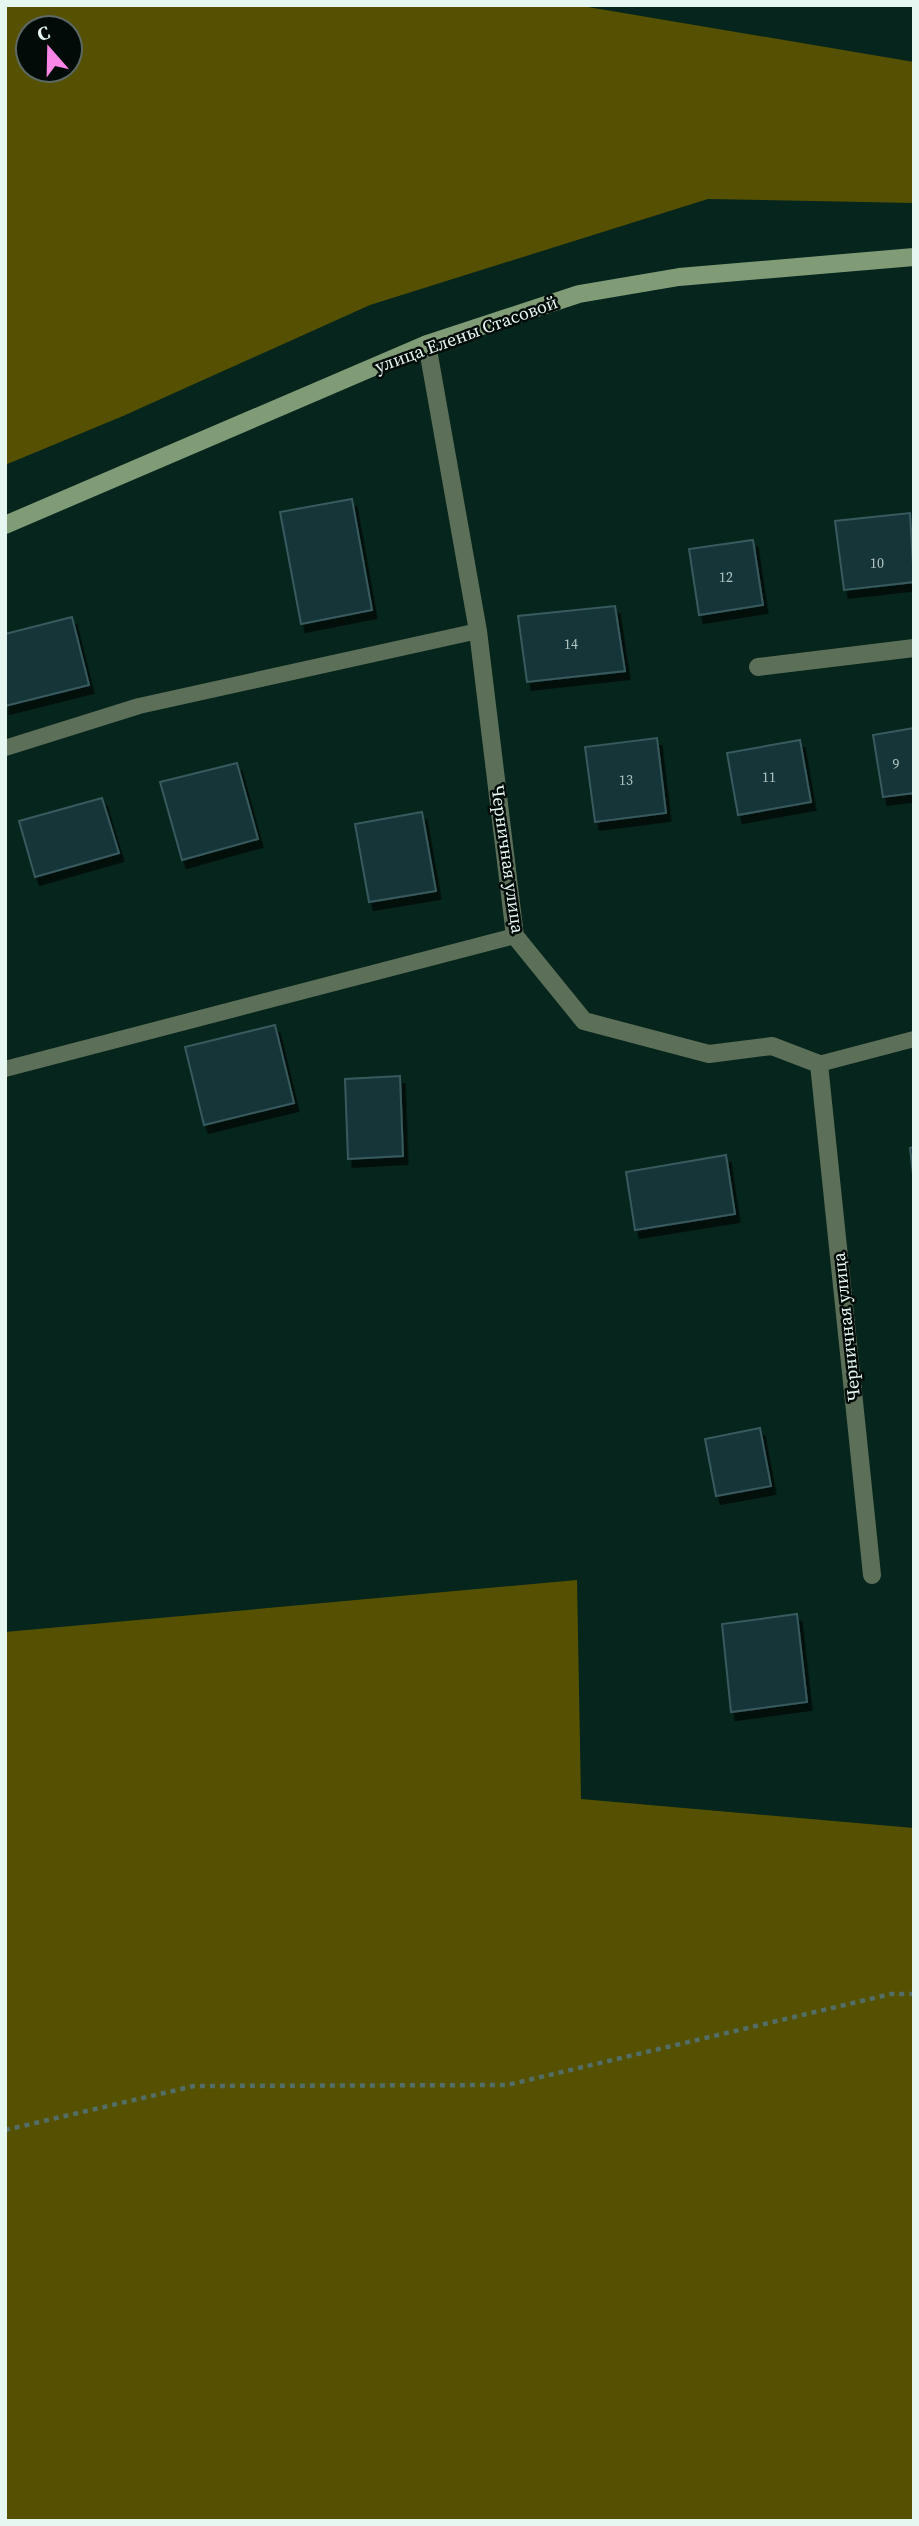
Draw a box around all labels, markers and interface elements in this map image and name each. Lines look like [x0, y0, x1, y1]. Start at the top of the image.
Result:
north arrow [14, 14, 84, 84]
text: С [33, 19, 53, 47]
street label: улица Елены Стасовой [371, 289, 561, 379]
house number: 10 [870, 553, 884, 573]
house number: 12 [719, 567, 733, 587]
house number: 14 [564, 634, 578, 654]
house number: 9 [893, 754, 900, 774]
house number: 11 [762, 767, 776, 787]
house number: 13 [619, 770, 633, 790]
street label: Черничная улица [485, 783, 531, 936]
street label: Черничная улица [826, 1250, 866, 1403]

